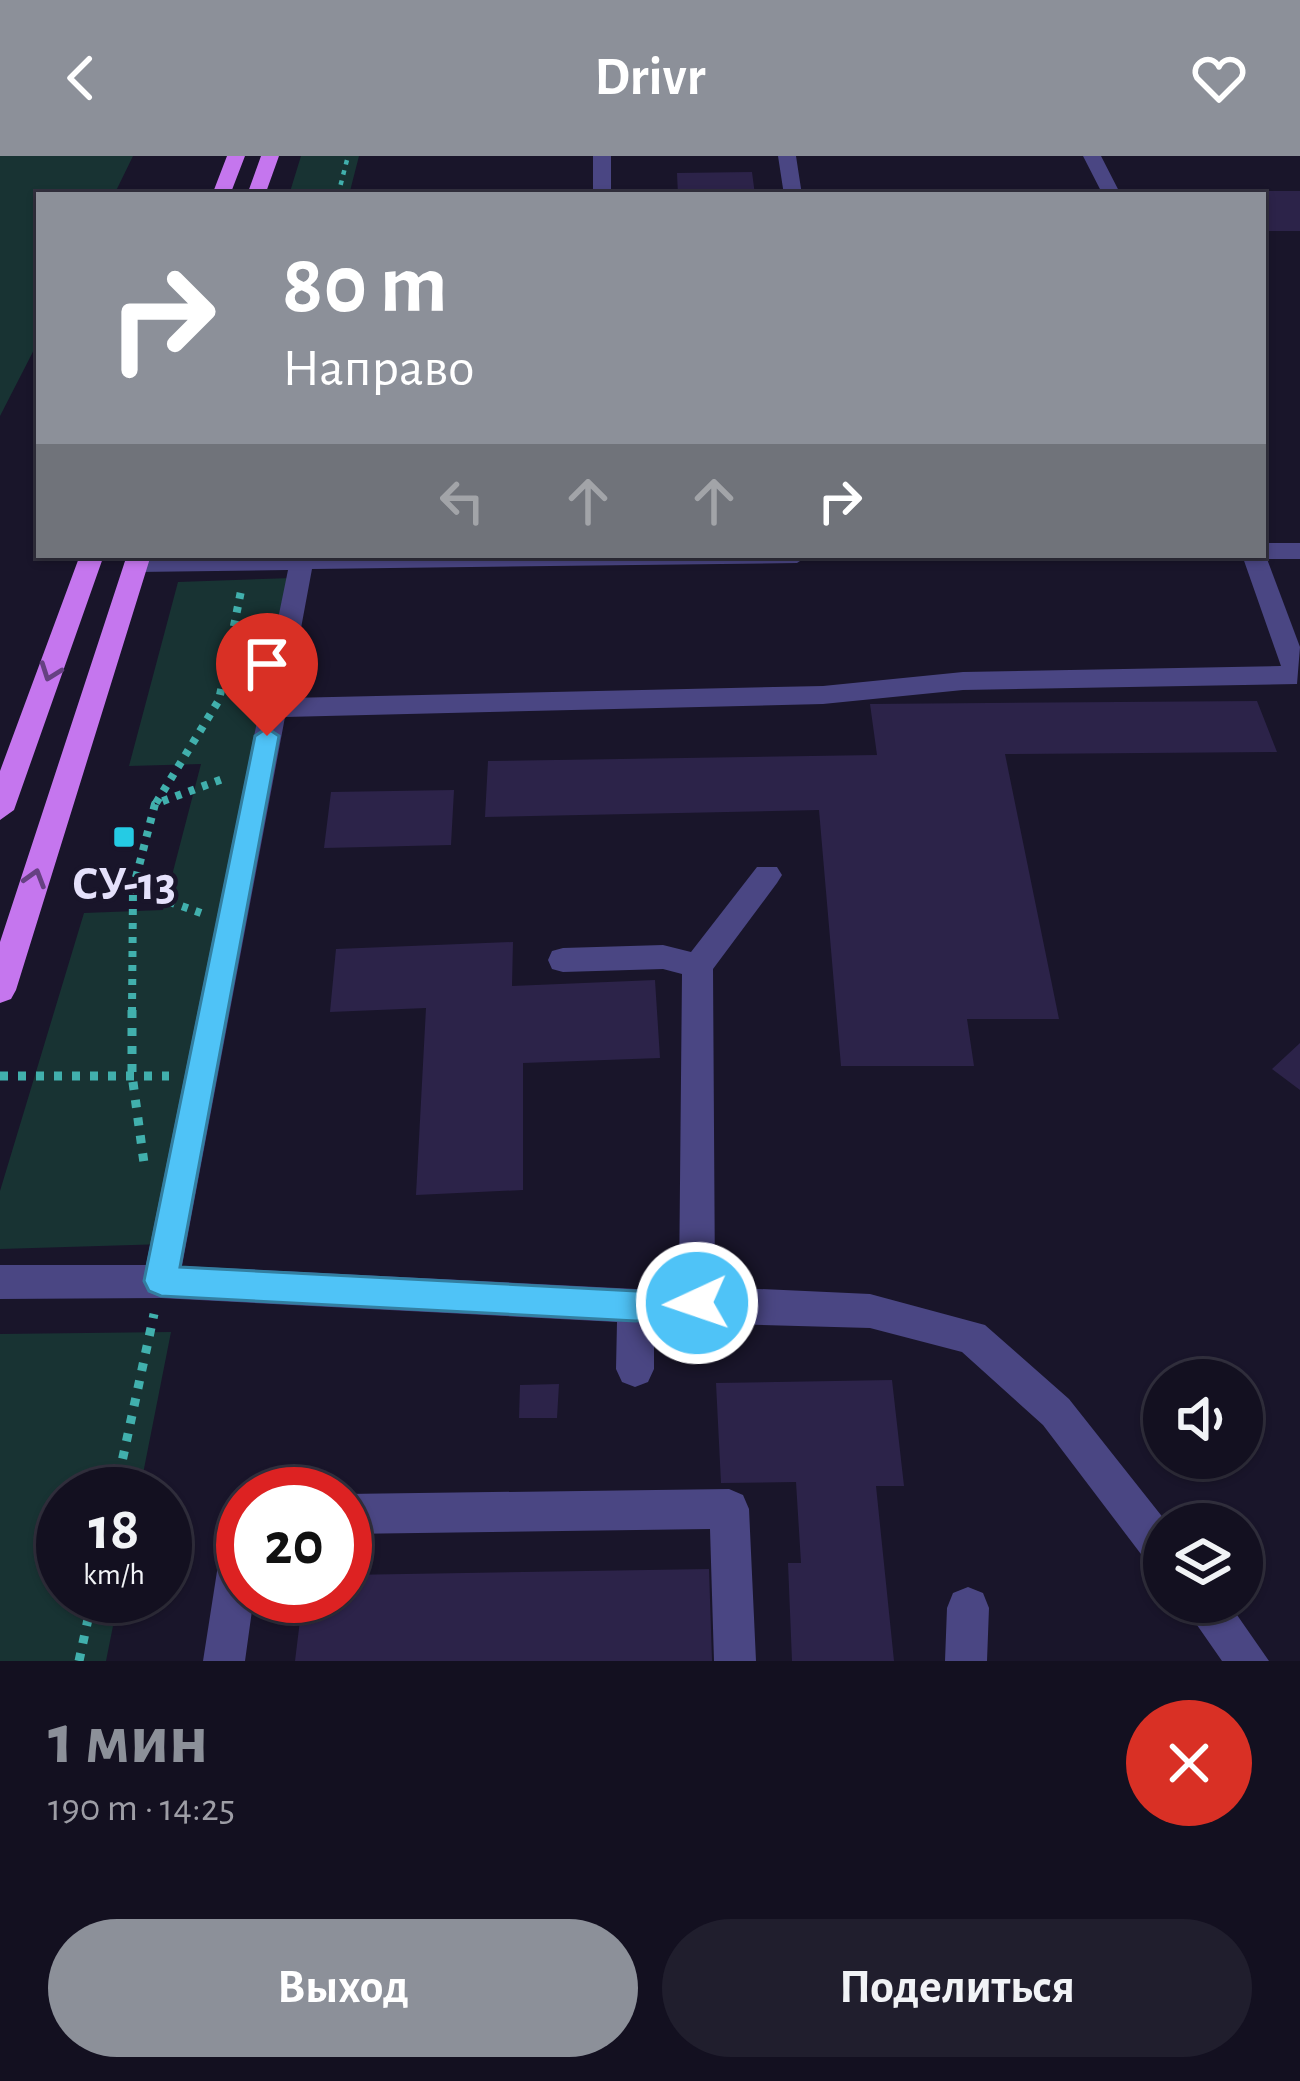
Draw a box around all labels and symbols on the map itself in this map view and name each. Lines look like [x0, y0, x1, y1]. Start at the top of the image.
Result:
pin [216, 613, 318, 736]
one-way arrow [39, 661, 64, 682]
marker: СУ-13 [111, 824, 137, 850]
place label: СУ-13 [72, 861, 176, 909]
one-way arrow [21, 868, 46, 889]
position arrow [634, 1240, 760, 1366]
speed limit sign: 20 [216, 1467, 372, 1623]

